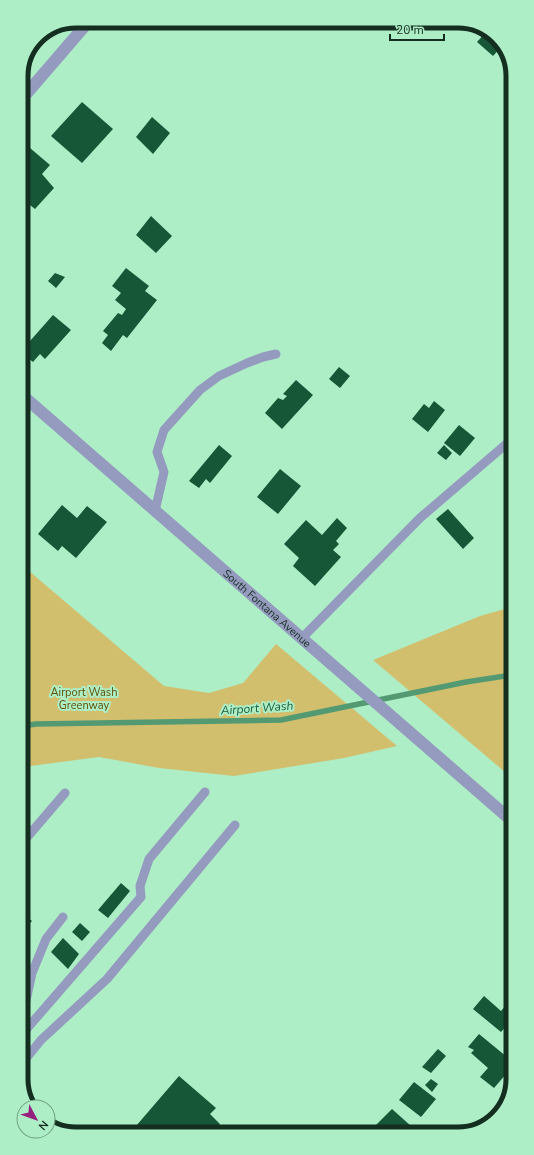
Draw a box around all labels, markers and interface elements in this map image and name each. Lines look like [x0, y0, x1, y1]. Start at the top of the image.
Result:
scale bar [390, 16, 444, 42]
text: 20 m [396, 22, 424, 38]
street label: South Fontana Avenue [220, 566, 315, 651]
park label: Airport Wash Greenway [51, 685, 117, 713]
water label: Airport Wash [219, 697, 294, 719]
north arrow [16, 1099, 56, 1139]
text: N [35, 1117, 52, 1133]

